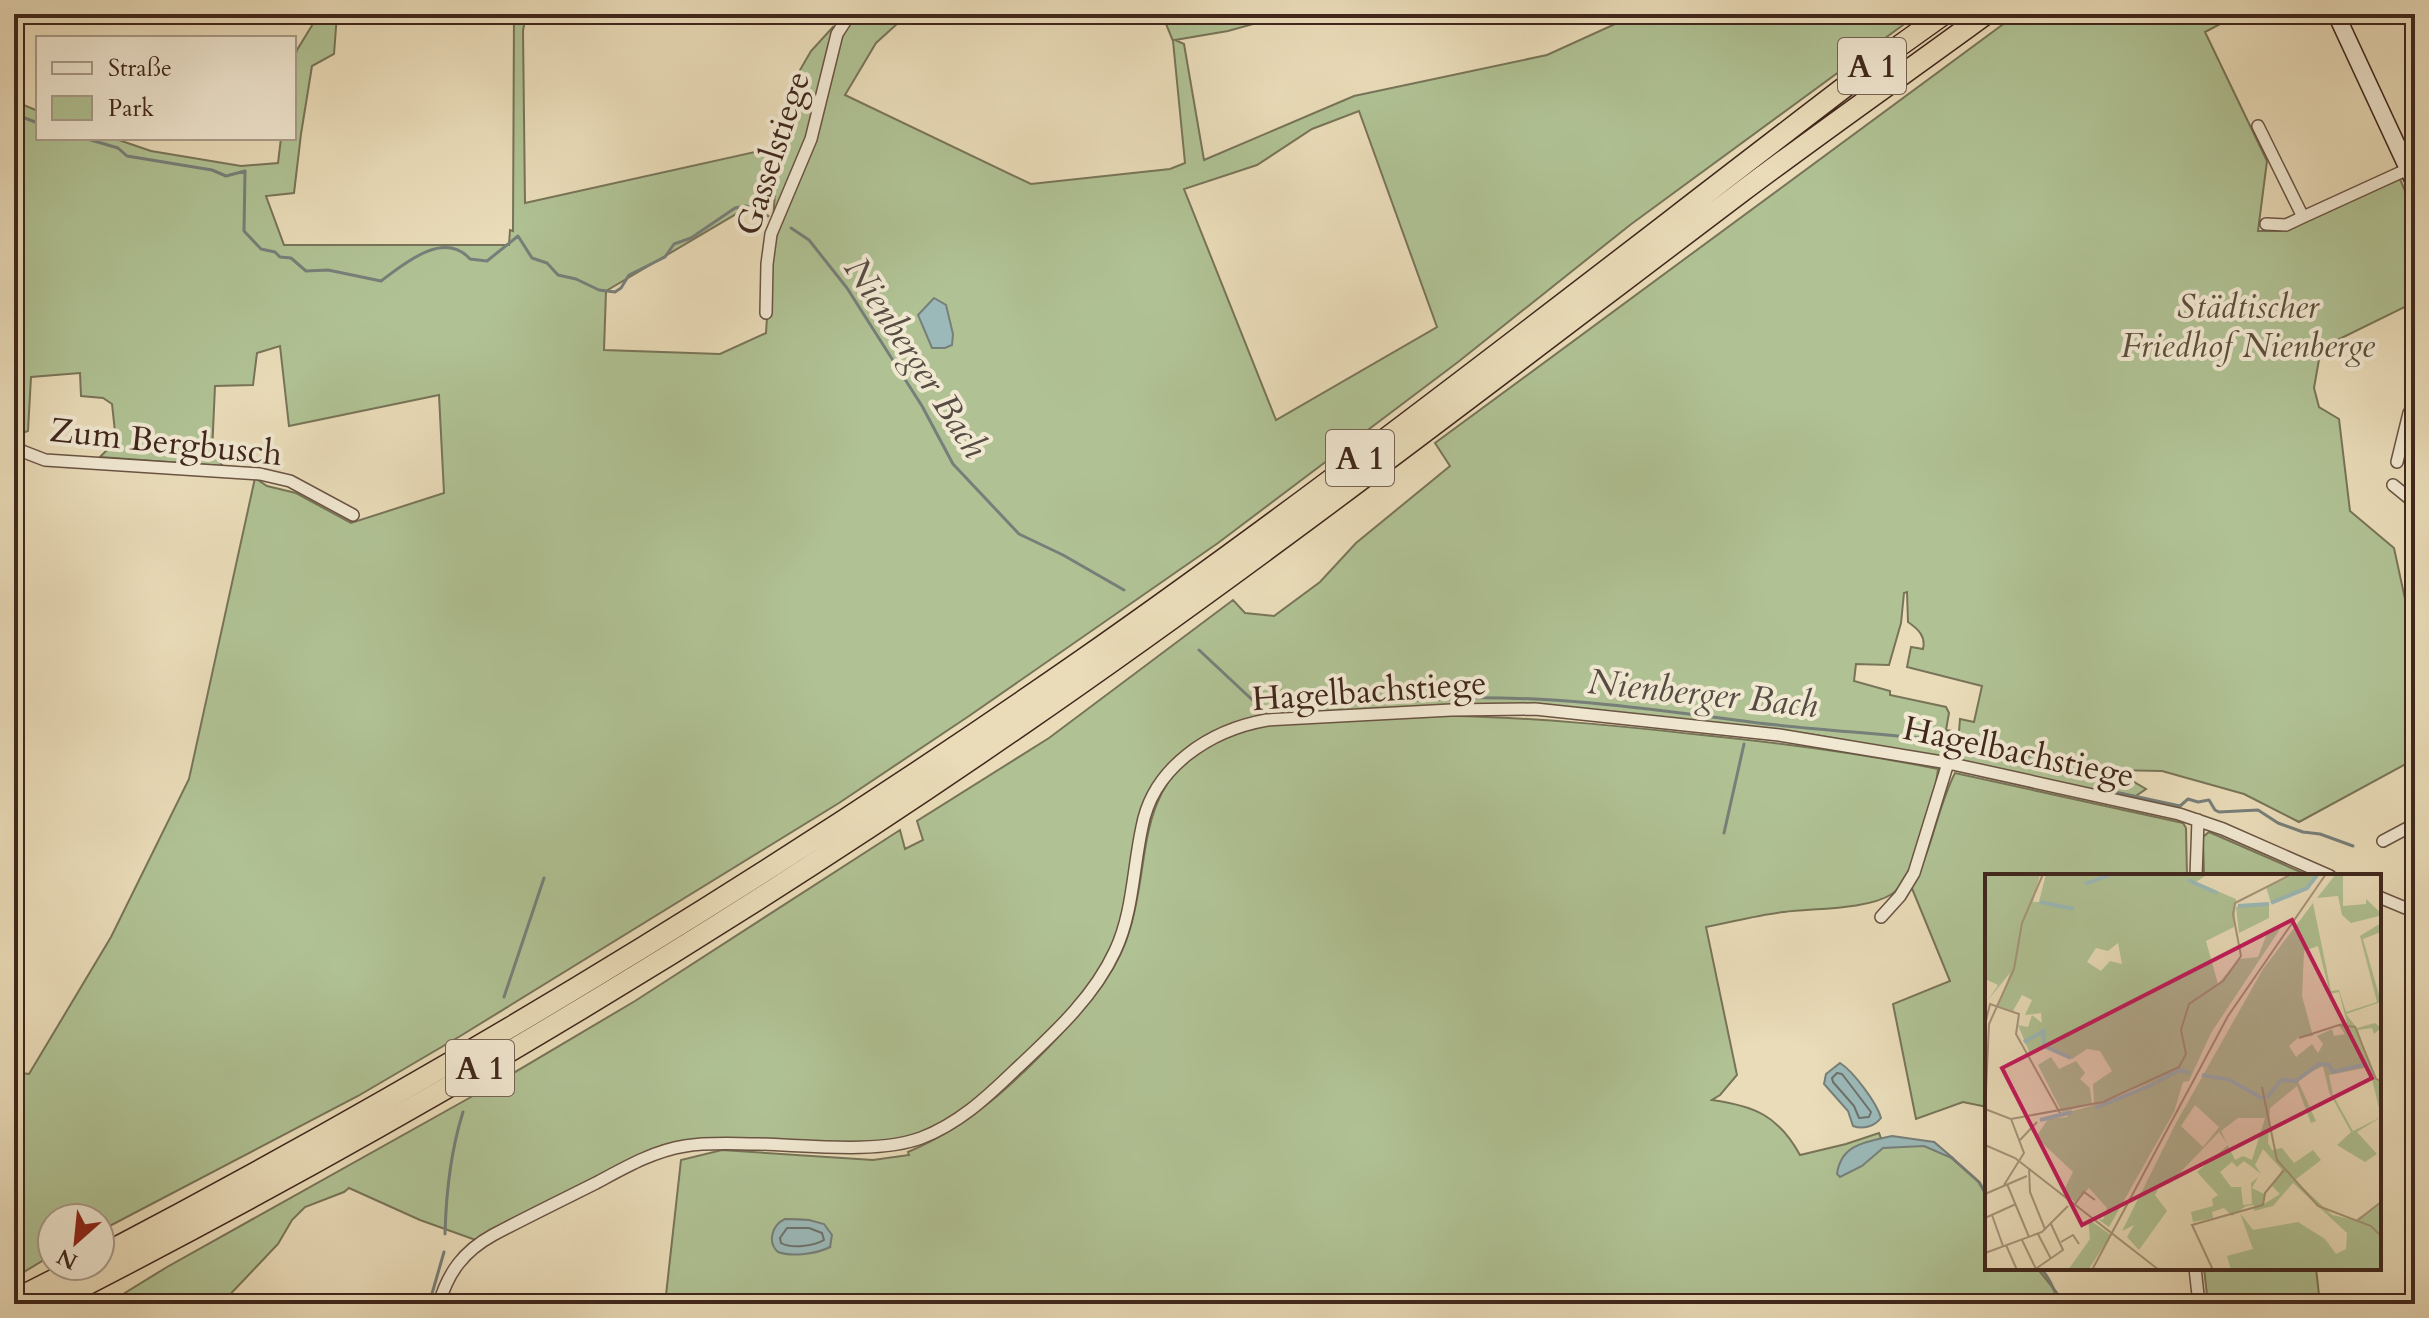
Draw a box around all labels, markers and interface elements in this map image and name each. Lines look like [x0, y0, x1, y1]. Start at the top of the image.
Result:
legend [36, 36, 296, 140]
road number: A 1 [1838, 38, 1906, 94]
text: Straße [108, 52, 172, 85]
street label: Gasselstiege [725, 65, 821, 241]
text: Park [108, 92, 154, 125]
water label: Nienberger Bach [832, 248, 999, 468]
park label: Städtischer Friedhof Nienberge [2121, 284, 2376, 369]
street label: Zum Bergbusch [48, 407, 285, 477]
road number: A 1 [1326, 430, 1394, 486]
water label: Nienberger Bach [1586, 657, 1820, 730]
street label: Hagelbachstiege [1250, 660, 1488, 722]
street label: Hagelbachstiege [1899, 705, 2138, 799]
inset map [1985, 874, 2381, 1270]
road number: A 1 [446, 1040, 514, 1096]
north arrow [36, 1202, 116, 1282]
text: N [52, 1241, 83, 1277]

